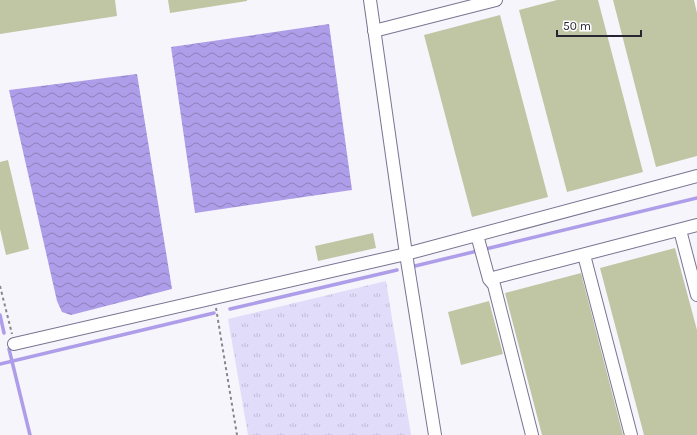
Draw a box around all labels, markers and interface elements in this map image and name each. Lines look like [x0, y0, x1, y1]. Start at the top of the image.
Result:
scale bar [557, 12, 641, 38]
text: 50 m [563, 19, 591, 33]

